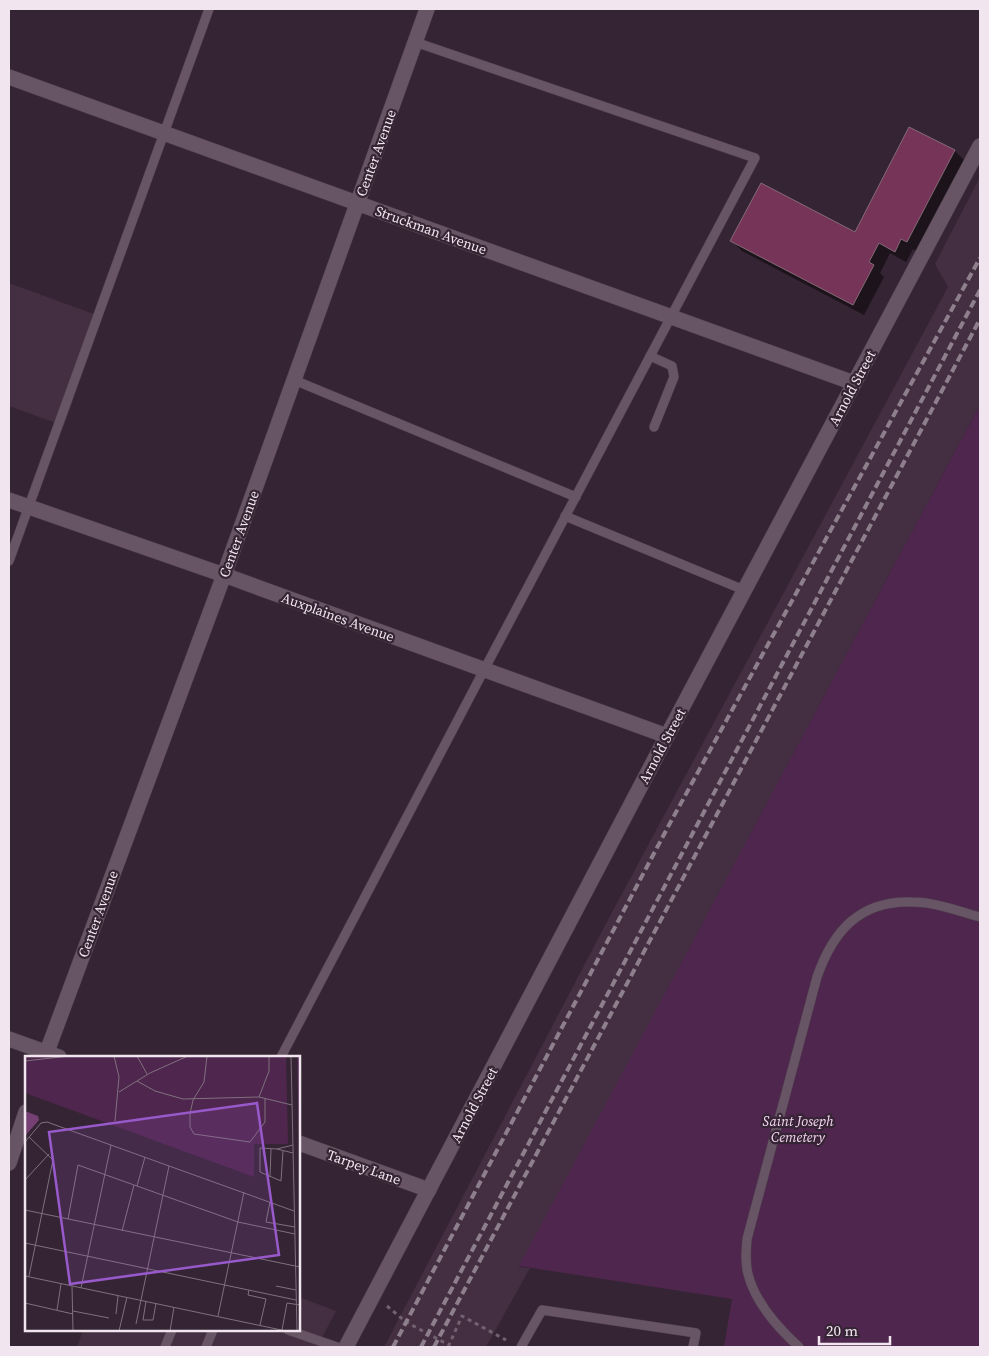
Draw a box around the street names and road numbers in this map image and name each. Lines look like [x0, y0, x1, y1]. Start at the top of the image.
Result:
street label: Center Avenue [351, 107, 401, 199]
street label: Struckman Avenue [372, 201, 490, 259]
street label: Arnold Street [824, 346, 880, 429]
street label: Center Avenue [214, 488, 264, 580]
street label: Auxplaines Avenue [279, 587, 397, 647]
street label: Arnold Street [634, 704, 690, 787]
street label: Center Avenue [73, 868, 123, 960]
street label: Arnold Street [446, 1063, 502, 1146]
street label: Tarpey Lane [324, 1144, 404, 1190]

